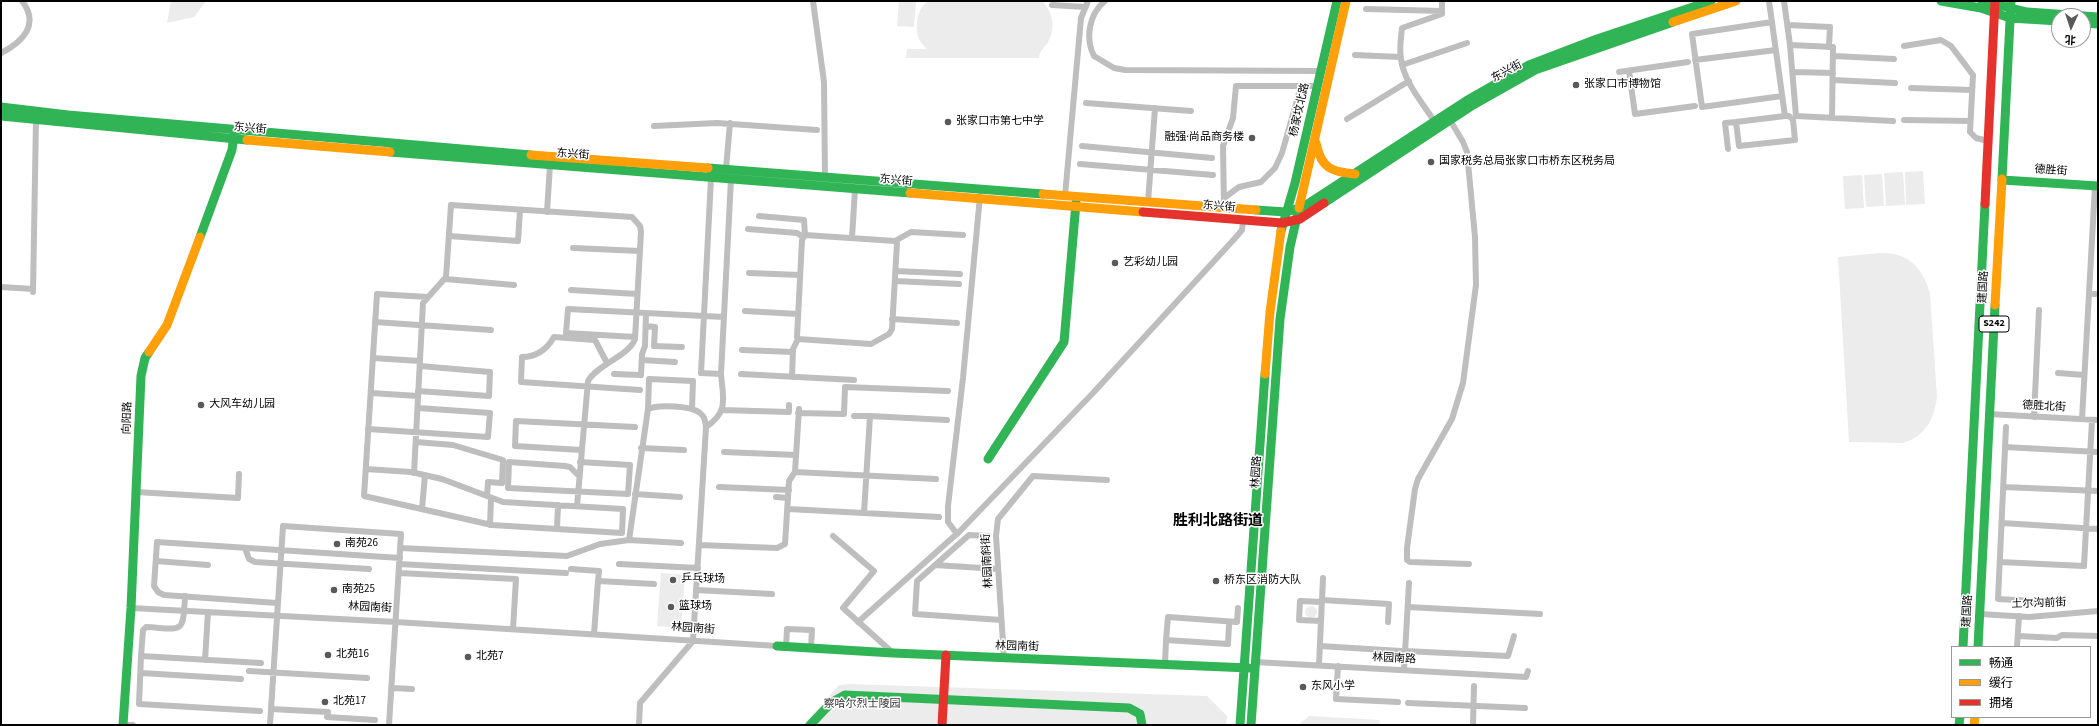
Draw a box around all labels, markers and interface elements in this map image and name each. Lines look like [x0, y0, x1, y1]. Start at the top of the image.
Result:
north arrow [2051, 8, 2091, 48]
text: 北 [2065, 32, 2076, 47]
street label: 东兴街 [1489, 58, 1525, 86]
place label: 张家口市博物馆 [1584, 78, 1661, 92]
marker: 张家口市博物馆 [1571, 80, 1581, 90]
street label: 杨家坟北路 [1287, 82, 1313, 138]
place label: 张家口市第七中学 [956, 115, 1044, 129]
marker: 张家口市第七中学 [943, 117, 953, 127]
street label: 东兴街 [233, 121, 267, 137]
place label: 融强·尚品商务楼 [1164, 131, 1244, 145]
marker: 融强·尚品商务楼 [1247, 133, 1257, 143]
street label: 东兴街 [556, 147, 590, 163]
place label: 国家税务总局张家口市桥东区税务局 [1439, 155, 1615, 169]
marker: 国家税务总局张家口市桥东区税务局 [1426, 157, 1436, 167]
street label: 德胜街 [2034, 163, 2068, 179]
street label: 东兴街 [879, 173, 913, 189]
street label: 东兴街 [1202, 199, 1236, 215]
place label: 艺彩幼儿园 [1123, 256, 1178, 270]
marker: 艺彩幼儿园 [1110, 258, 1120, 268]
street label: 建国路 [1977, 270, 1991, 304]
road number: S242 [1979, 316, 2009, 332]
place label: 大风车幼儿园 [209, 398, 275, 412]
street label: 德胜北街 [2022, 399, 2066, 415]
marker: 大风车幼儿园 [196, 400, 206, 410]
street label: 向阳路 [121, 401, 135, 435]
street label: 林园路 [1249, 455, 1265, 489]
district label: 胜利北路街道 [1173, 513, 1263, 531]
street label: 林园南斜街 [980, 533, 996, 589]
place label: 南苑26 [345, 537, 378, 551]
marker: 南苑26 [332, 539, 342, 549]
place label: 乒乓球场 [681, 573, 725, 587]
place label: 桥东区消防大队 [1224, 574, 1301, 588]
marker: 乒乓球场 [668, 575, 678, 585]
marker: 桥东区消防大队 [1211, 576, 1221, 586]
place label: 南苑25 [342, 583, 375, 597]
marker: 南苑25 [329, 585, 339, 595]
street label: 建国路 [1961, 594, 1975, 628]
street label: 土尔沟前街 [2011, 596, 2067, 612]
street label: 林园南街 [348, 600, 392, 616]
place label: 篮球场 [679, 600, 712, 614]
marker: 篮球场 [666, 602, 676, 612]
street label: 林园南街 [671, 621, 715, 637]
street label: 林园南街 [995, 640, 1039, 654]
legend [1951, 646, 2091, 718]
place label: 北苑16 [336, 648, 369, 662]
marker: 北苑16 [323, 650, 333, 660]
place label: 北苑7 [476, 650, 503, 664]
street label: 林园南路 [1372, 651, 1416, 667]
marker: 北苑7 [463, 652, 473, 662]
text: 畅通 [1989, 655, 2013, 672]
text: 缓行 [1989, 675, 2013, 692]
place label: 东风小学 [1311, 680, 1355, 694]
marker: 东风小学 [1298, 682, 1308, 692]
place label: 北苑17 [333, 695, 366, 709]
text: 拥堵 [1989, 695, 2013, 712]
marker: 北苑17 [320, 697, 330, 707]
park label: 察哈尔烈士陵园 [824, 698, 900, 712]

